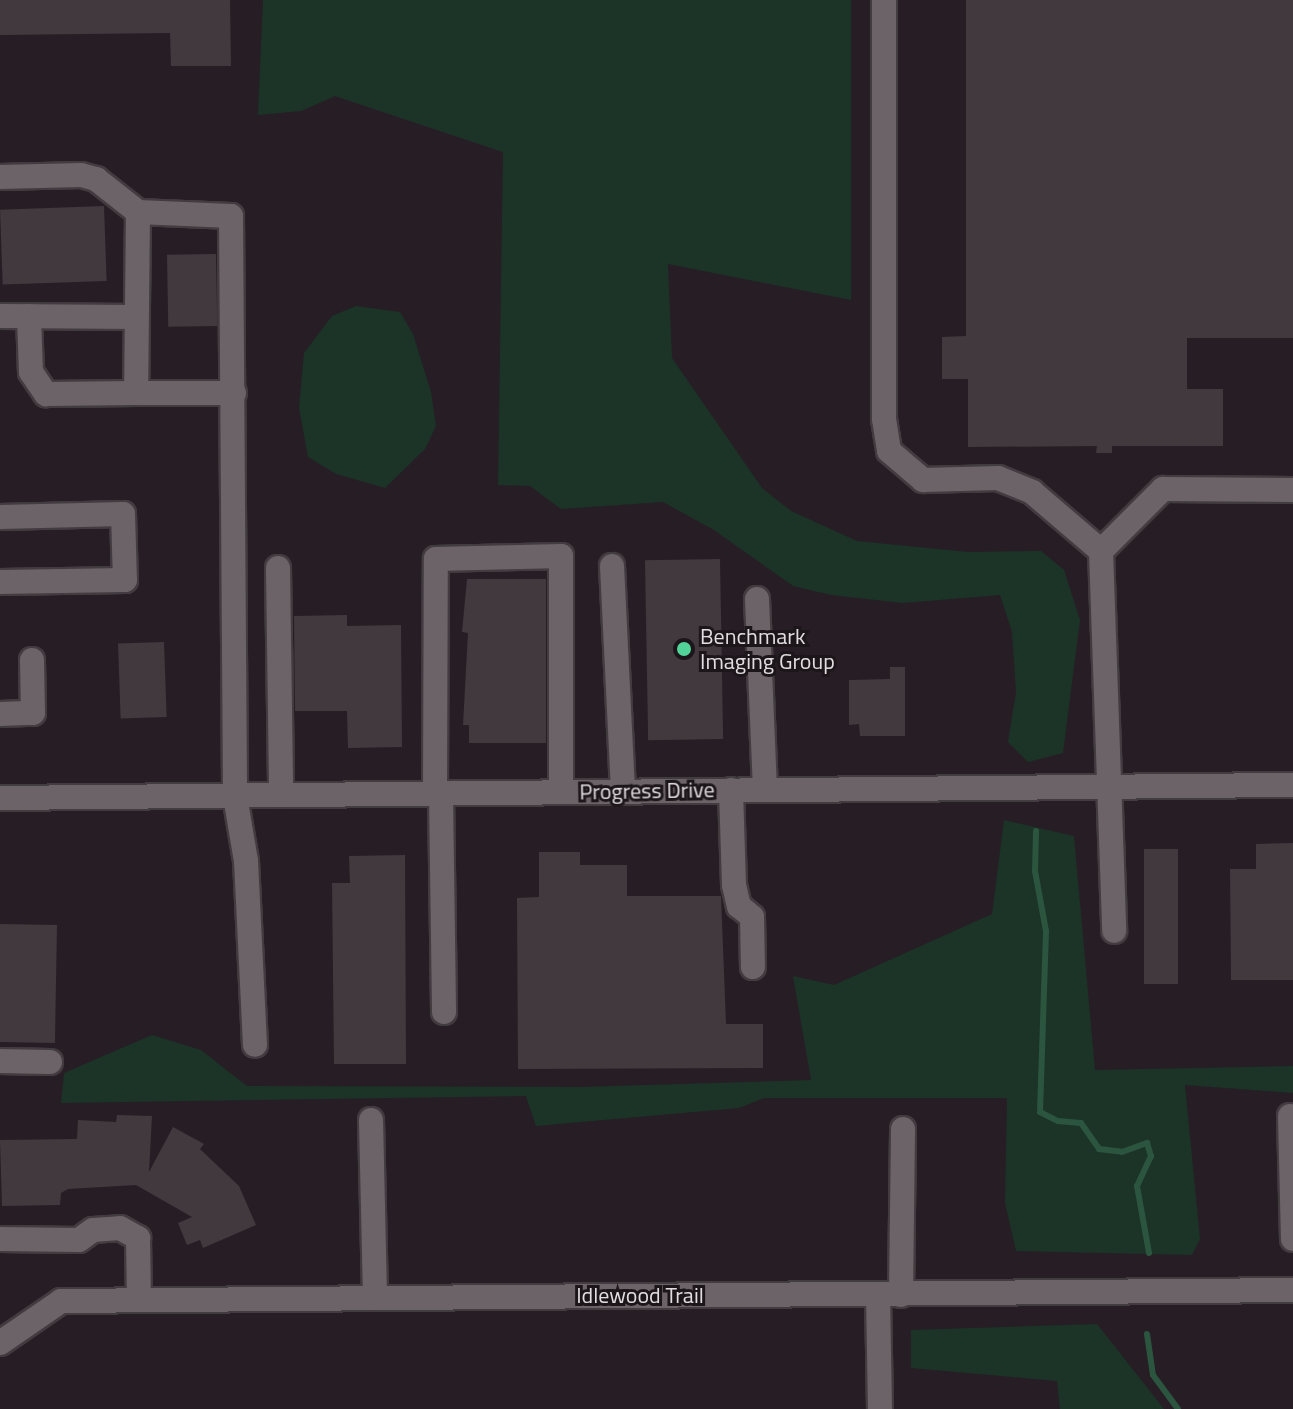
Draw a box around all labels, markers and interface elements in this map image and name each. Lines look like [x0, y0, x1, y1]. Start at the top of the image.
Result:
place label: Benchmark Imaging Group [700, 623, 835, 674]
marker: Benchmark Imaging Group [675, 640, 693, 658]
street label: Progress Drive [579, 777, 715, 805]
street label: Idlewood Trail [576, 1283, 704, 1309]

